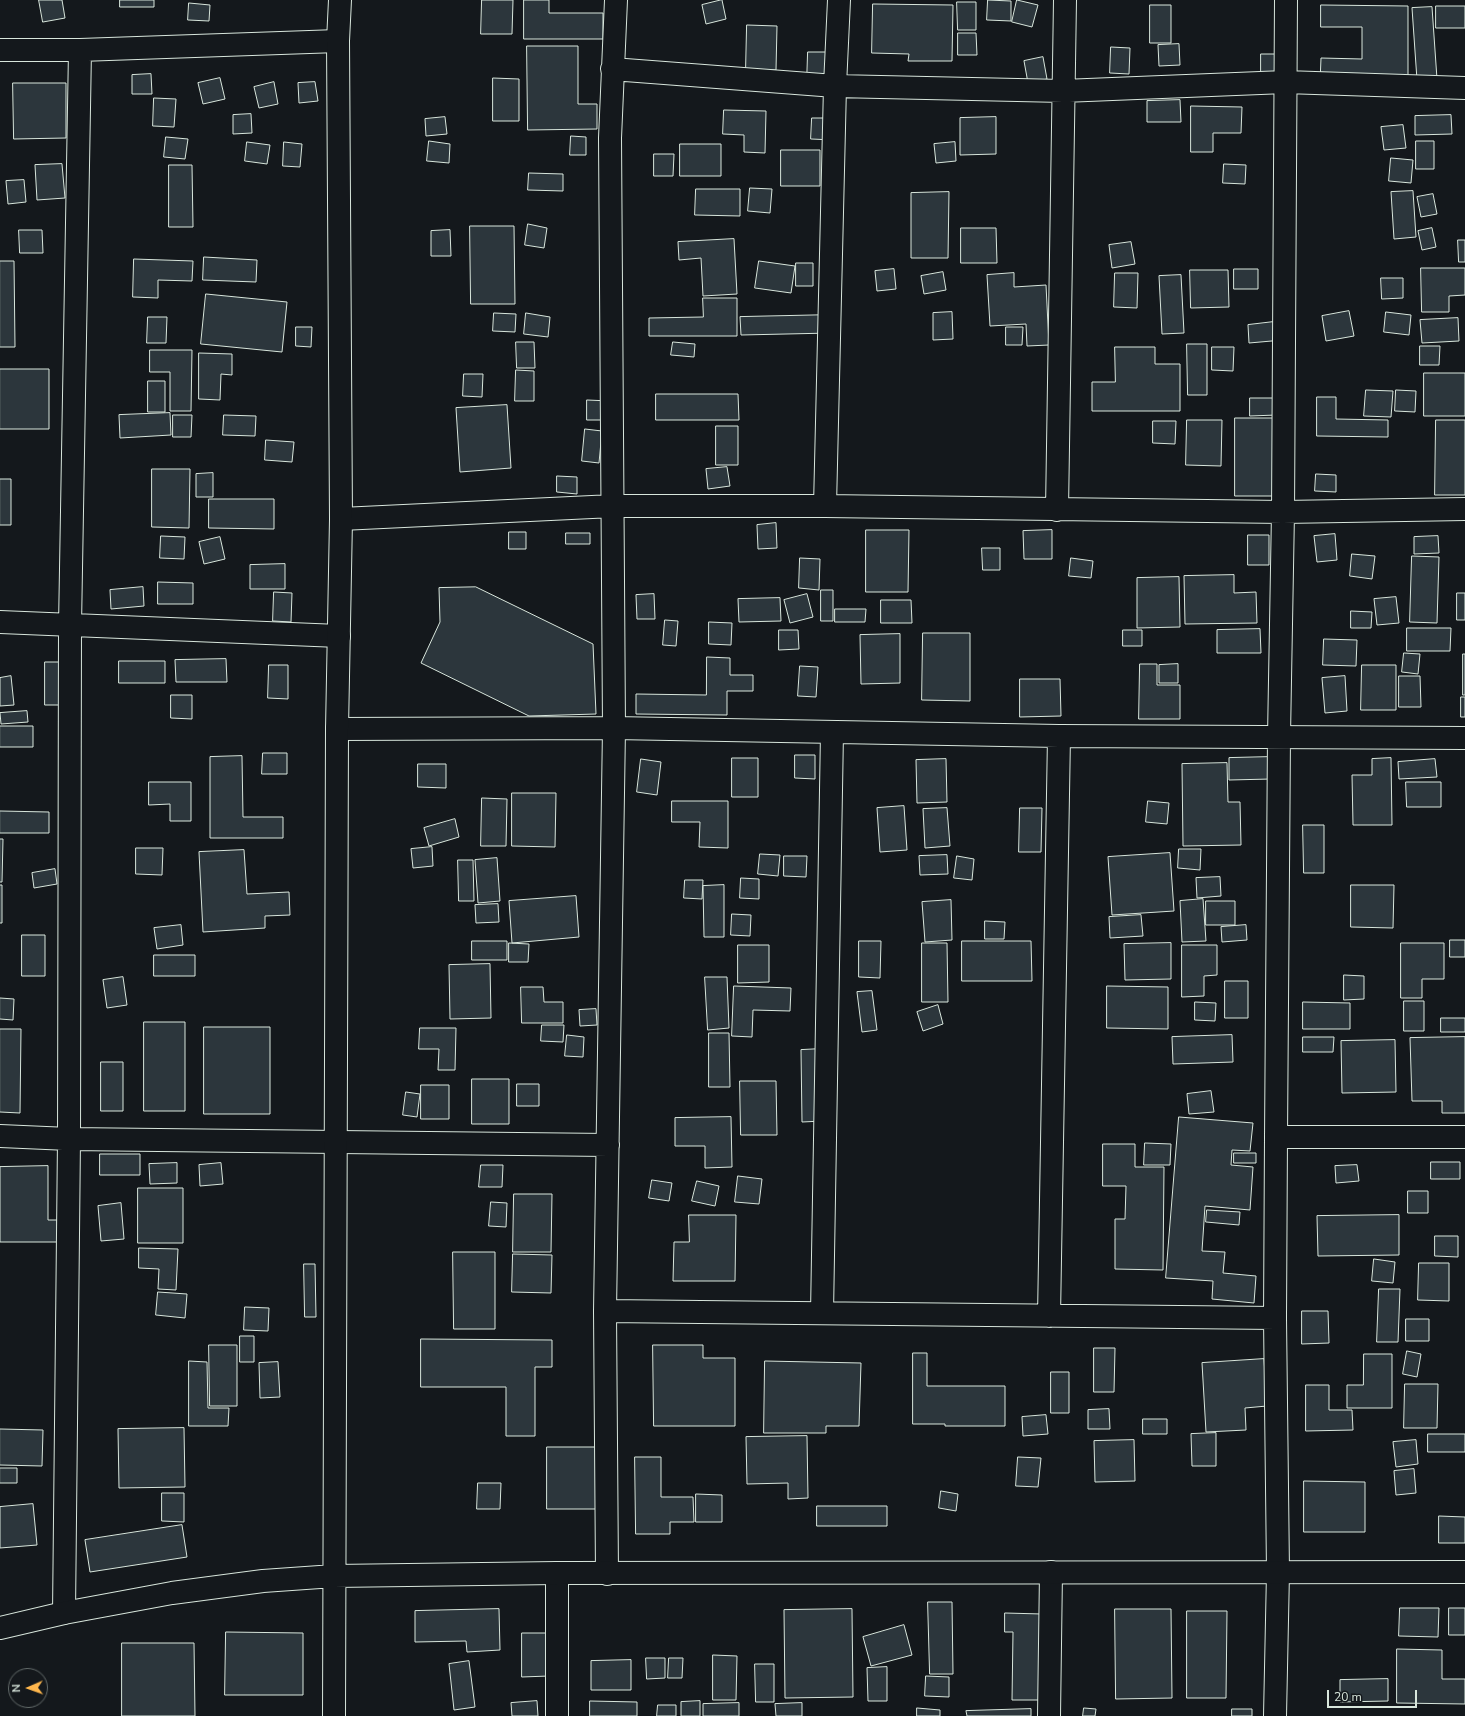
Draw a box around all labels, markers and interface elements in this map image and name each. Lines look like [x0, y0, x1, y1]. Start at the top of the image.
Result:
north arrow [8, 1668, 48, 1708]
scale bar [1329, 1682, 1419, 1708]
text: N [9, 1684, 24, 1693]
text: 20 m [1334, 1689, 1362, 1705]

